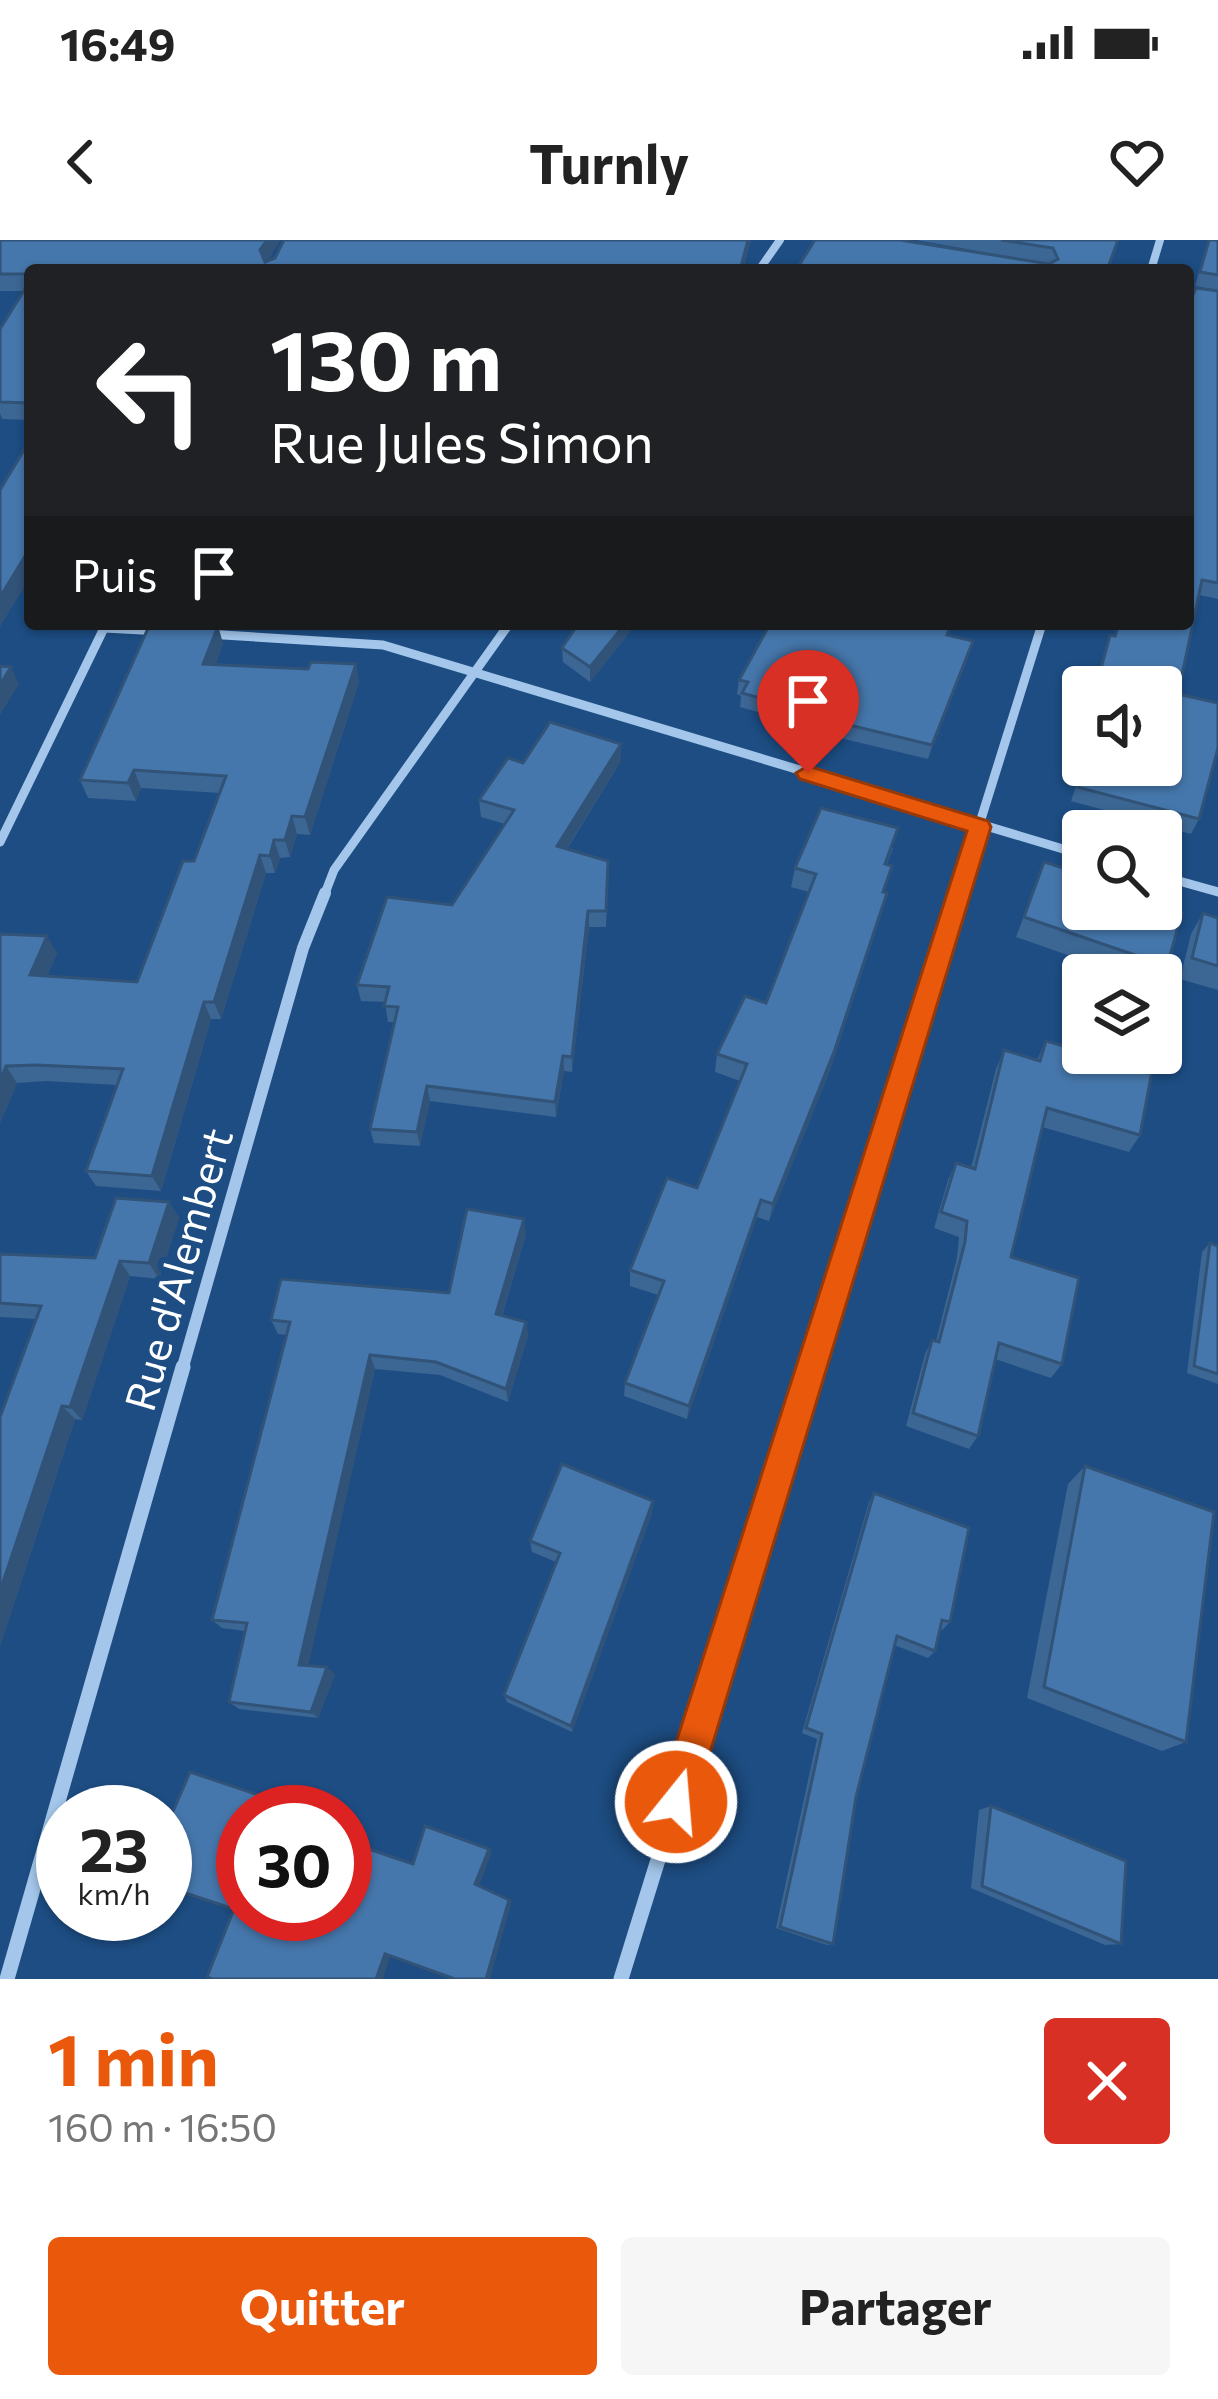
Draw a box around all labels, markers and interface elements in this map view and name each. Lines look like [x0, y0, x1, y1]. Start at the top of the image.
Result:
text: 16:49 [60, 15, 175, 70]
icon: back [48, 129, 114, 195]
text: Turnly [529, 129, 689, 195]
icon: heart [1104, 129, 1170, 195]
text: 130 m [270, 306, 502, 408]
icon: left [72, 312, 228, 468]
text: Rue Jules Simon [270, 408, 654, 474]
icon: arrive [181, 540, 247, 606]
text: Puis [72, 546, 157, 601]
pin [757, 650, 859, 773]
map controls [1062, 666, 1182, 1074]
button: sound [1062, 666, 1182, 786]
icon: arrive [775, 668, 841, 734]
button: search [1062, 810, 1182, 930]
button: layers [1062, 954, 1182, 1074]
street label: Rue d'Alembert [112, 1122, 242, 1416]
position arrow [613, 1739, 739, 1865]
speed limit sign: 30 [216, 1785, 372, 1941]
text: 23 [79, 1811, 149, 1884]
text: km/h [78, 1874, 150, 1911]
text: 1 min [48, 2013, 219, 2101]
button: close [1044, 2018, 1170, 2144]
text: 160 m · 16:50 [48, 2102, 277, 2150]
button: Quitter [48, 2237, 597, 2375]
button: Partager [621, 2237, 1170, 2375]

